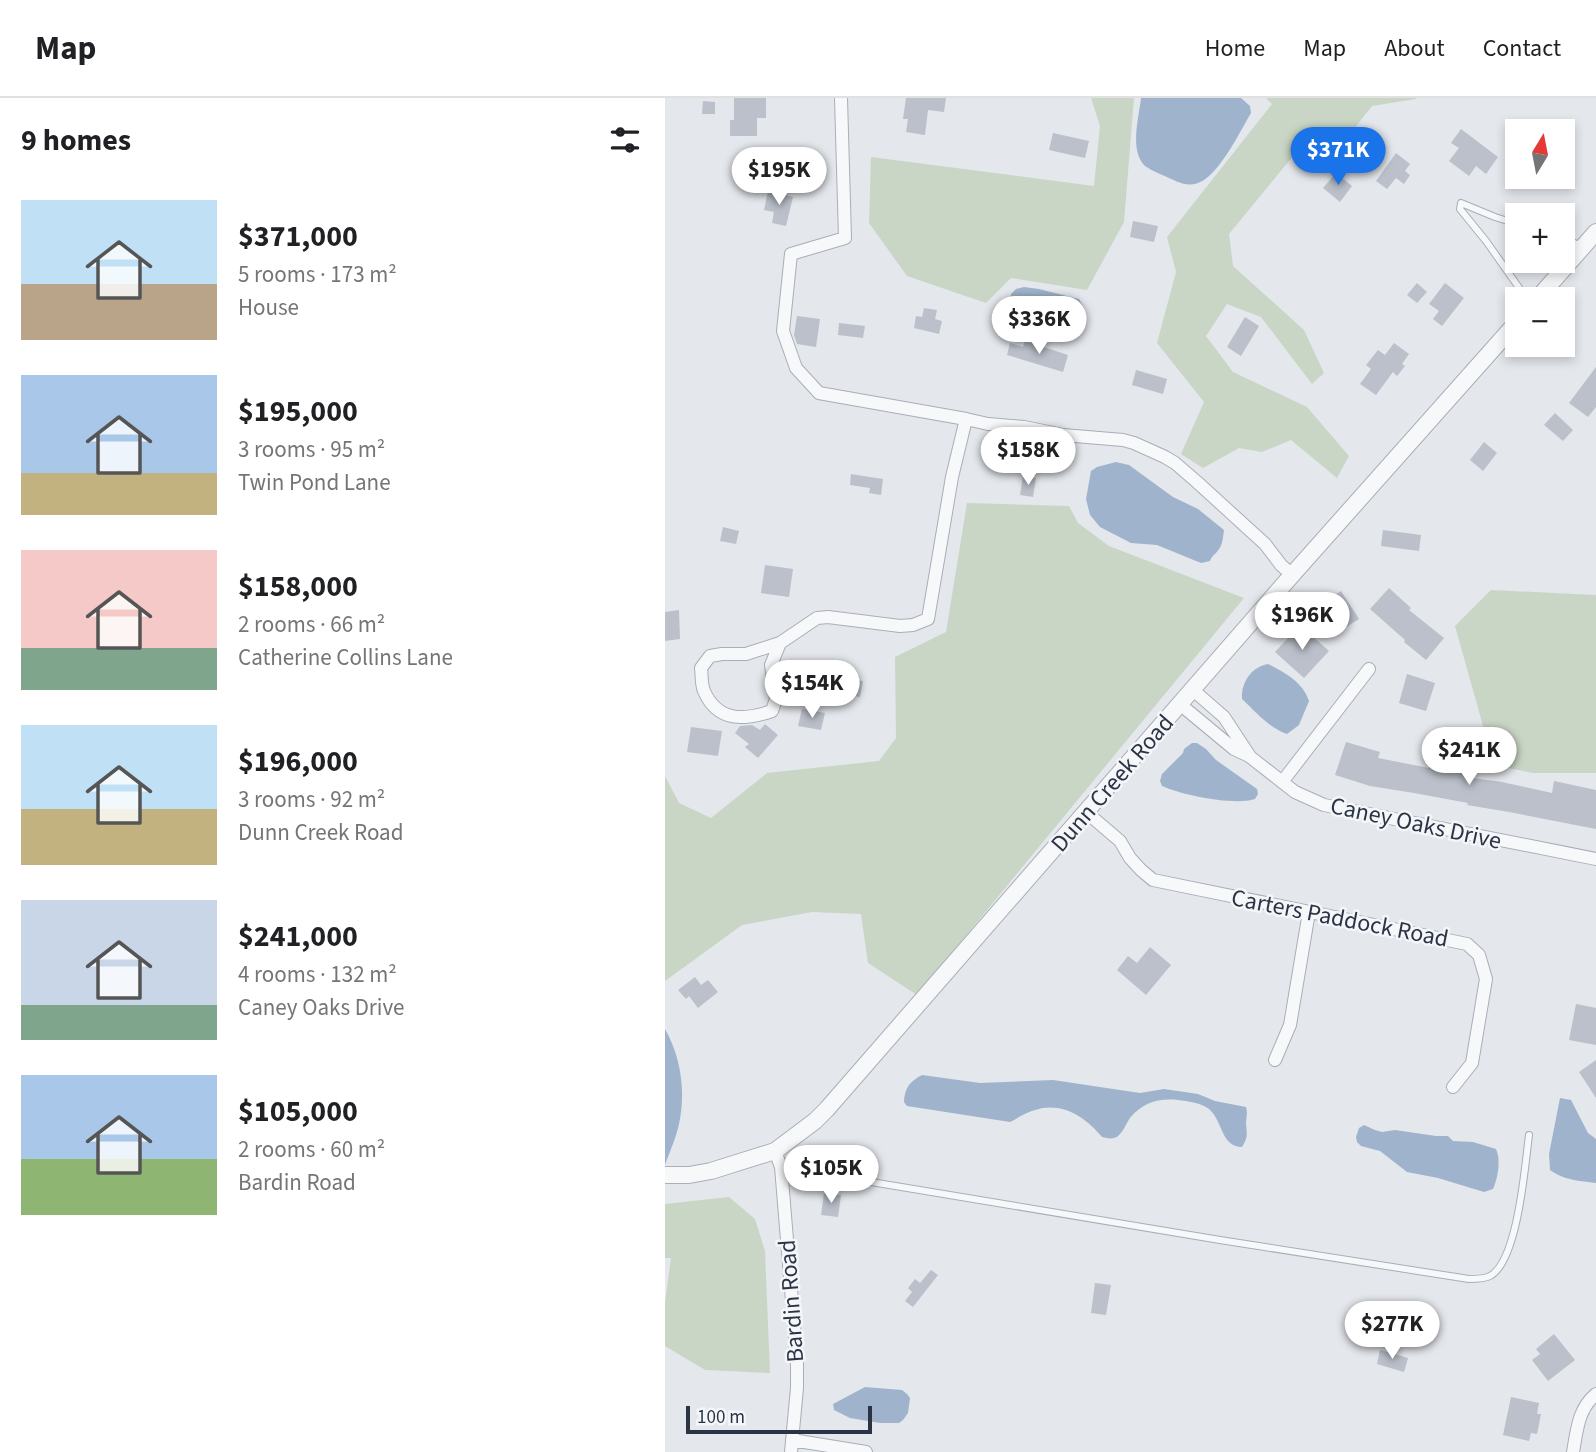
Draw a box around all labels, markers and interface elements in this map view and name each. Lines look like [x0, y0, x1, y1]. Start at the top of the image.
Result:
text: Map [35, 25, 96, 72]
text: Home [1205, 31, 1265, 66]
text: Map [1303, 31, 1346, 66]
text: About [1384, 31, 1445, 66]
text: Contact [1483, 31, 1561, 66]
text: 9 homes [21, 119, 131, 162]
north arrow [1505, 119, 1575, 189]
map controls [1505, 119, 1575, 357]
icon: filters [606, 121, 644, 159]
pin: $371K [1289, 127, 1387, 187]
text: $371K [1307, 133, 1369, 166]
pin: $195K [730, 148, 828, 207]
text: $195K [748, 153, 810, 186]
button: + [1505, 203, 1575, 273]
text: $371,000 [238, 215, 358, 258]
icon: home [77, 228, 161, 312]
text: 5 rooms · 173 m² [238, 258, 397, 291]
button: − [1505, 287, 1575, 357]
text: House [238, 291, 299, 324]
pin: $336K [990, 296, 1088, 356]
text: $336K [1008, 302, 1070, 335]
text: $195,000 [238, 390, 358, 433]
icon: home [77, 403, 161, 487]
pin: $158K [979, 428, 1077, 487]
text: 3 rooms · 95 m² [238, 433, 385, 466]
text: $158K [997, 433, 1059, 466]
text: Twin Pond Lane [238, 466, 391, 499]
text: $158,000 [238, 565, 358, 608]
icon: home [77, 578, 161, 662]
pin: $196K [1253, 592, 1351, 652]
text: $196K [1271, 598, 1333, 631]
text: 2 rooms · 66 m² [238, 608, 385, 641]
text: Catherine Collins Lane [238, 641, 453, 674]
pin: $154K [763, 660, 861, 720]
text: $154K [781, 666, 843, 699]
street label: Dunn Creek Road [1043, 707, 1182, 860]
pin: $241K [1420, 728, 1518, 787]
text: $241K [1438, 733, 1500, 766]
text: $196,000 [238, 740, 358, 783]
icon: home [77, 753, 161, 837]
text: 3 rooms · 92 m² [238, 783, 385, 816]
street label: Caney Oaks Drive [1327, 788, 1505, 859]
text: Dunn Creek Road [238, 816, 403, 849]
street label: Carters Paddock Road [1228, 880, 1451, 957]
text: $241,000 [238, 915, 358, 958]
icon: home [77, 928, 161, 1012]
text: 4 rooms · 132 m² [238, 958, 397, 991]
text: Caney Oaks Drive [238, 991, 405, 1024]
text: $105,000 [238, 1090, 358, 1133]
icon: home [77, 1103, 161, 1187]
text: 2 rooms · 60 m² [238, 1133, 385, 1166]
pin: $105K [782, 1146, 880, 1205]
text: $105K [800, 1151, 862, 1184]
text: Bardin Road [238, 1166, 356, 1199]
street label: Bardin Road [770, 1238, 813, 1364]
pin: $277K [1343, 1302, 1441, 1361]
text: $277K [1361, 1307, 1423, 1340]
scale bar [686, 1403, 871, 1435]
text: 100 m [697, 1404, 745, 1431]

